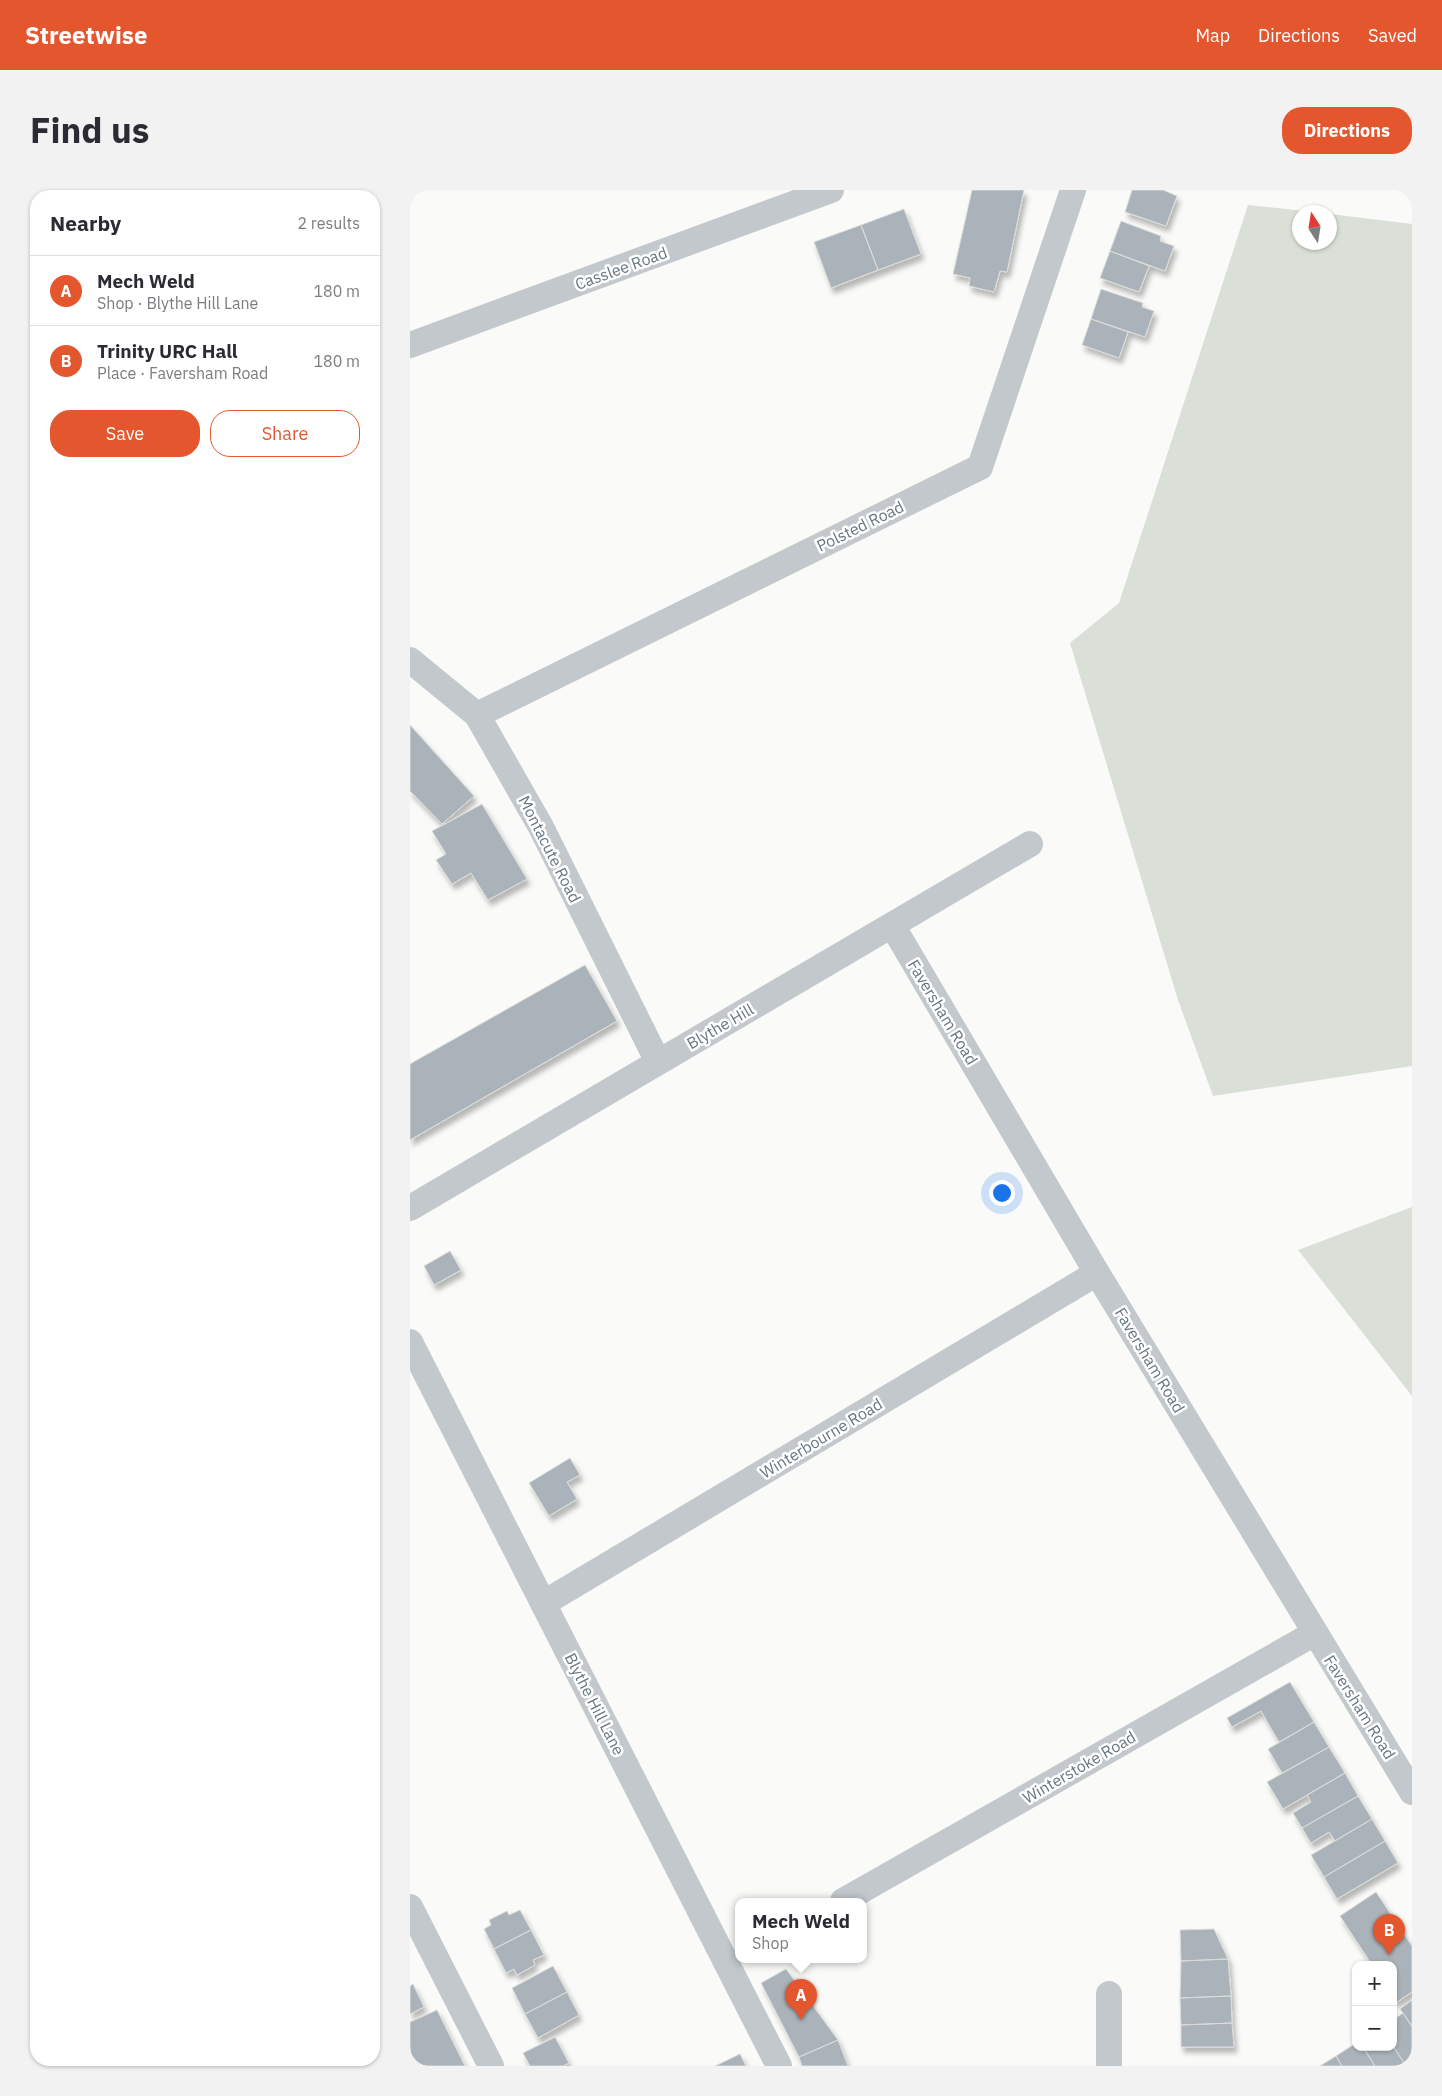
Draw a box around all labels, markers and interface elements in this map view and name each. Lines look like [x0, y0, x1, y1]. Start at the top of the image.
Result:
text: Streetwise [25, 19, 147, 51]
text: Map [1195, 24, 1230, 47]
text: Directions [1258, 24, 1340, 47]
text: Saved [1368, 24, 1417, 47]
text: Find us [30, 107, 149, 153]
button: Directions [1282, 107, 1412, 154]
north arrow [1292, 205, 1337, 250]
text: Nearby [50, 209, 121, 237]
text: 2 results [297, 213, 360, 233]
street label: Casslee Road [572, 242, 670, 294]
text: Mech Weld [97, 269, 195, 293]
text: A [61, 281, 71, 301]
text: 180 m [313, 281, 360, 301]
text: Shop · Blythe Hill Lane [97, 293, 258, 313]
text: Trinity URC Hall [97, 339, 238, 363]
text: B [61, 351, 71, 371]
text: 180 m [313, 351, 360, 371]
text: Place · Faversham Road [97, 363, 268, 383]
button: Save [50, 410, 200, 457]
button: Share [210, 410, 360, 457]
street label: Polsted Road [813, 496, 907, 556]
street label: Montacute Road [514, 792, 586, 906]
street label: Faversham Road [904, 956, 982, 1068]
street label: Blythe Hill [683, 999, 757, 1053]
your location [989, 1180, 1015, 1206]
street label: Faversham Road [1111, 1304, 1189, 1416]
street label: Winterbourne Road [756, 1394, 886, 1482]
street label: Blythe Hill Lane [561, 1650, 629, 1759]
street label: Faversham Road [1320, 1651, 1400, 1763]
street label: Winterstoke Road [1019, 1727, 1139, 1807]
popup [735, 1898, 867, 1963]
text: Mech Weld [752, 1909, 850, 1933]
pin: B [1373, 1914, 1405, 1955]
text: Shop [752, 1933, 789, 1953]
map controls [1352, 1961, 1397, 2051]
button: + [1352, 1961, 1397, 2006]
pin: A [785, 1979, 817, 2020]
button: − [1352, 2006, 1397, 2051]

